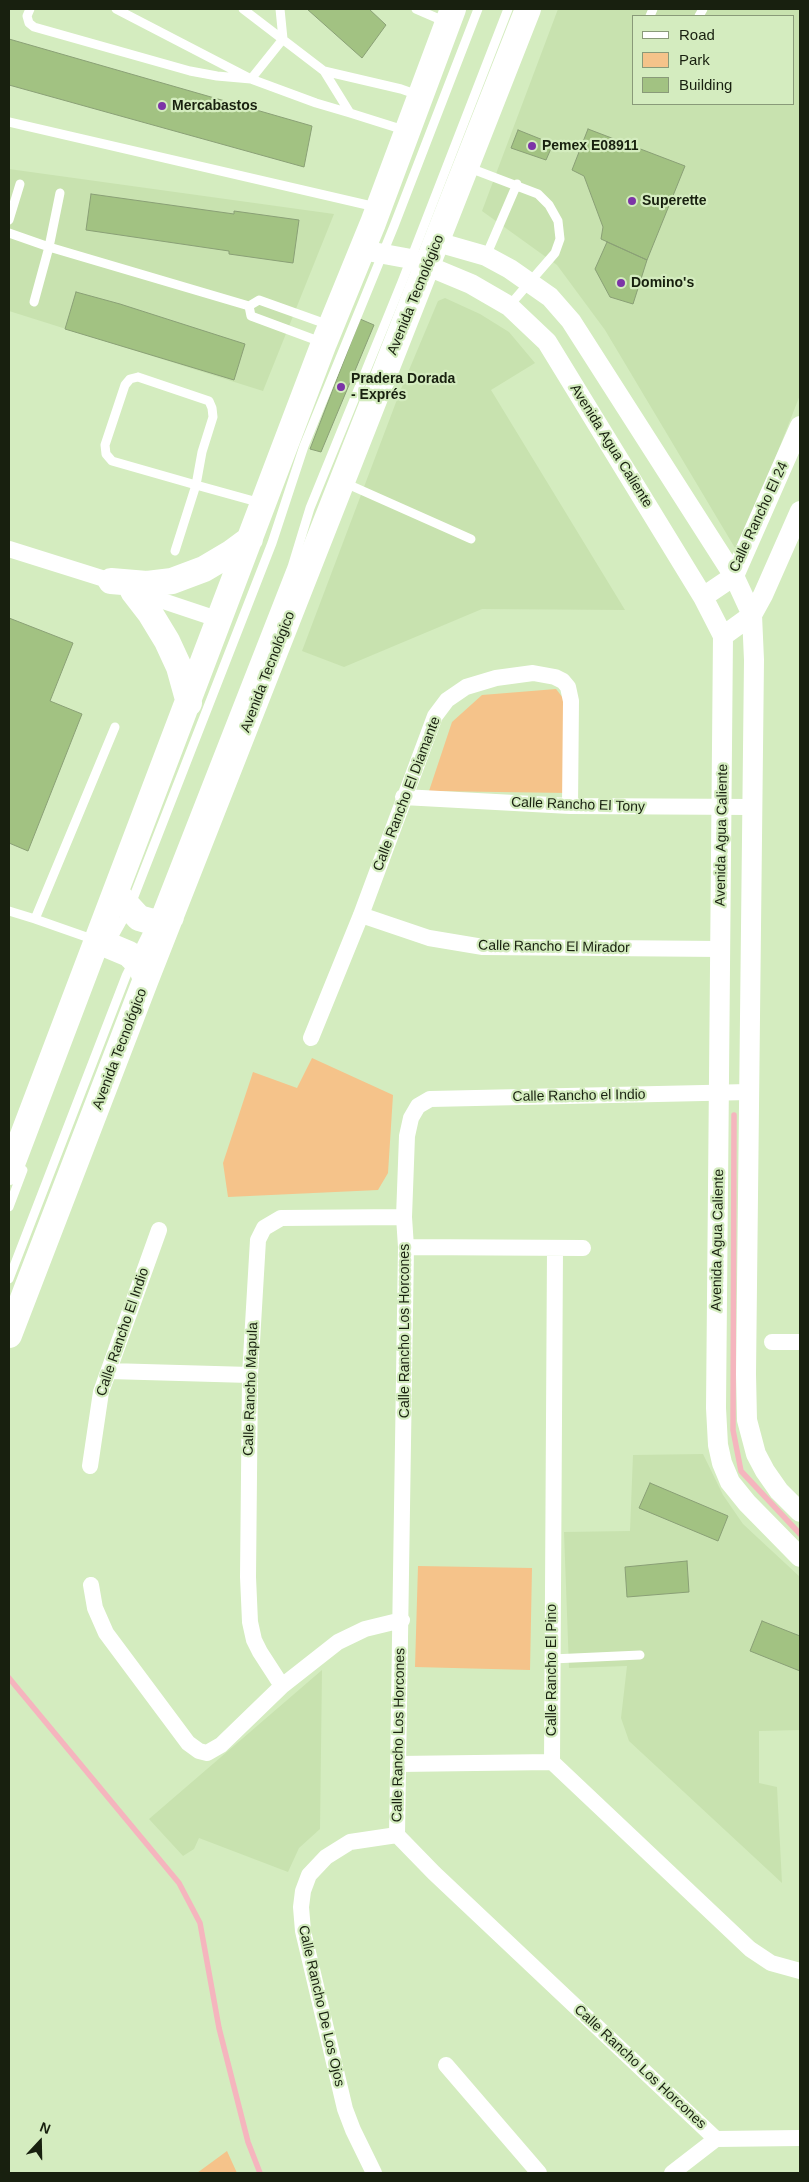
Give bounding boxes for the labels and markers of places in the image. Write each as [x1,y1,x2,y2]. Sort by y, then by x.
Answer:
place label: Mercabastos [172,98,258,114]
marker: Mercabastos [156,100,168,112]
place label: Pemex E08911 [542,138,639,154]
marker: Pemex E08911 [526,140,538,152]
place label: Superette [642,193,707,209]
marker: Superette [626,195,638,207]
place label: Domino's [631,275,694,291]
marker: Domino's [615,277,627,289]
place label: Pradera Dorada - Exprés [351,371,455,404]
marker: Pradera Dorada - Exprés [335,381,347,393]

